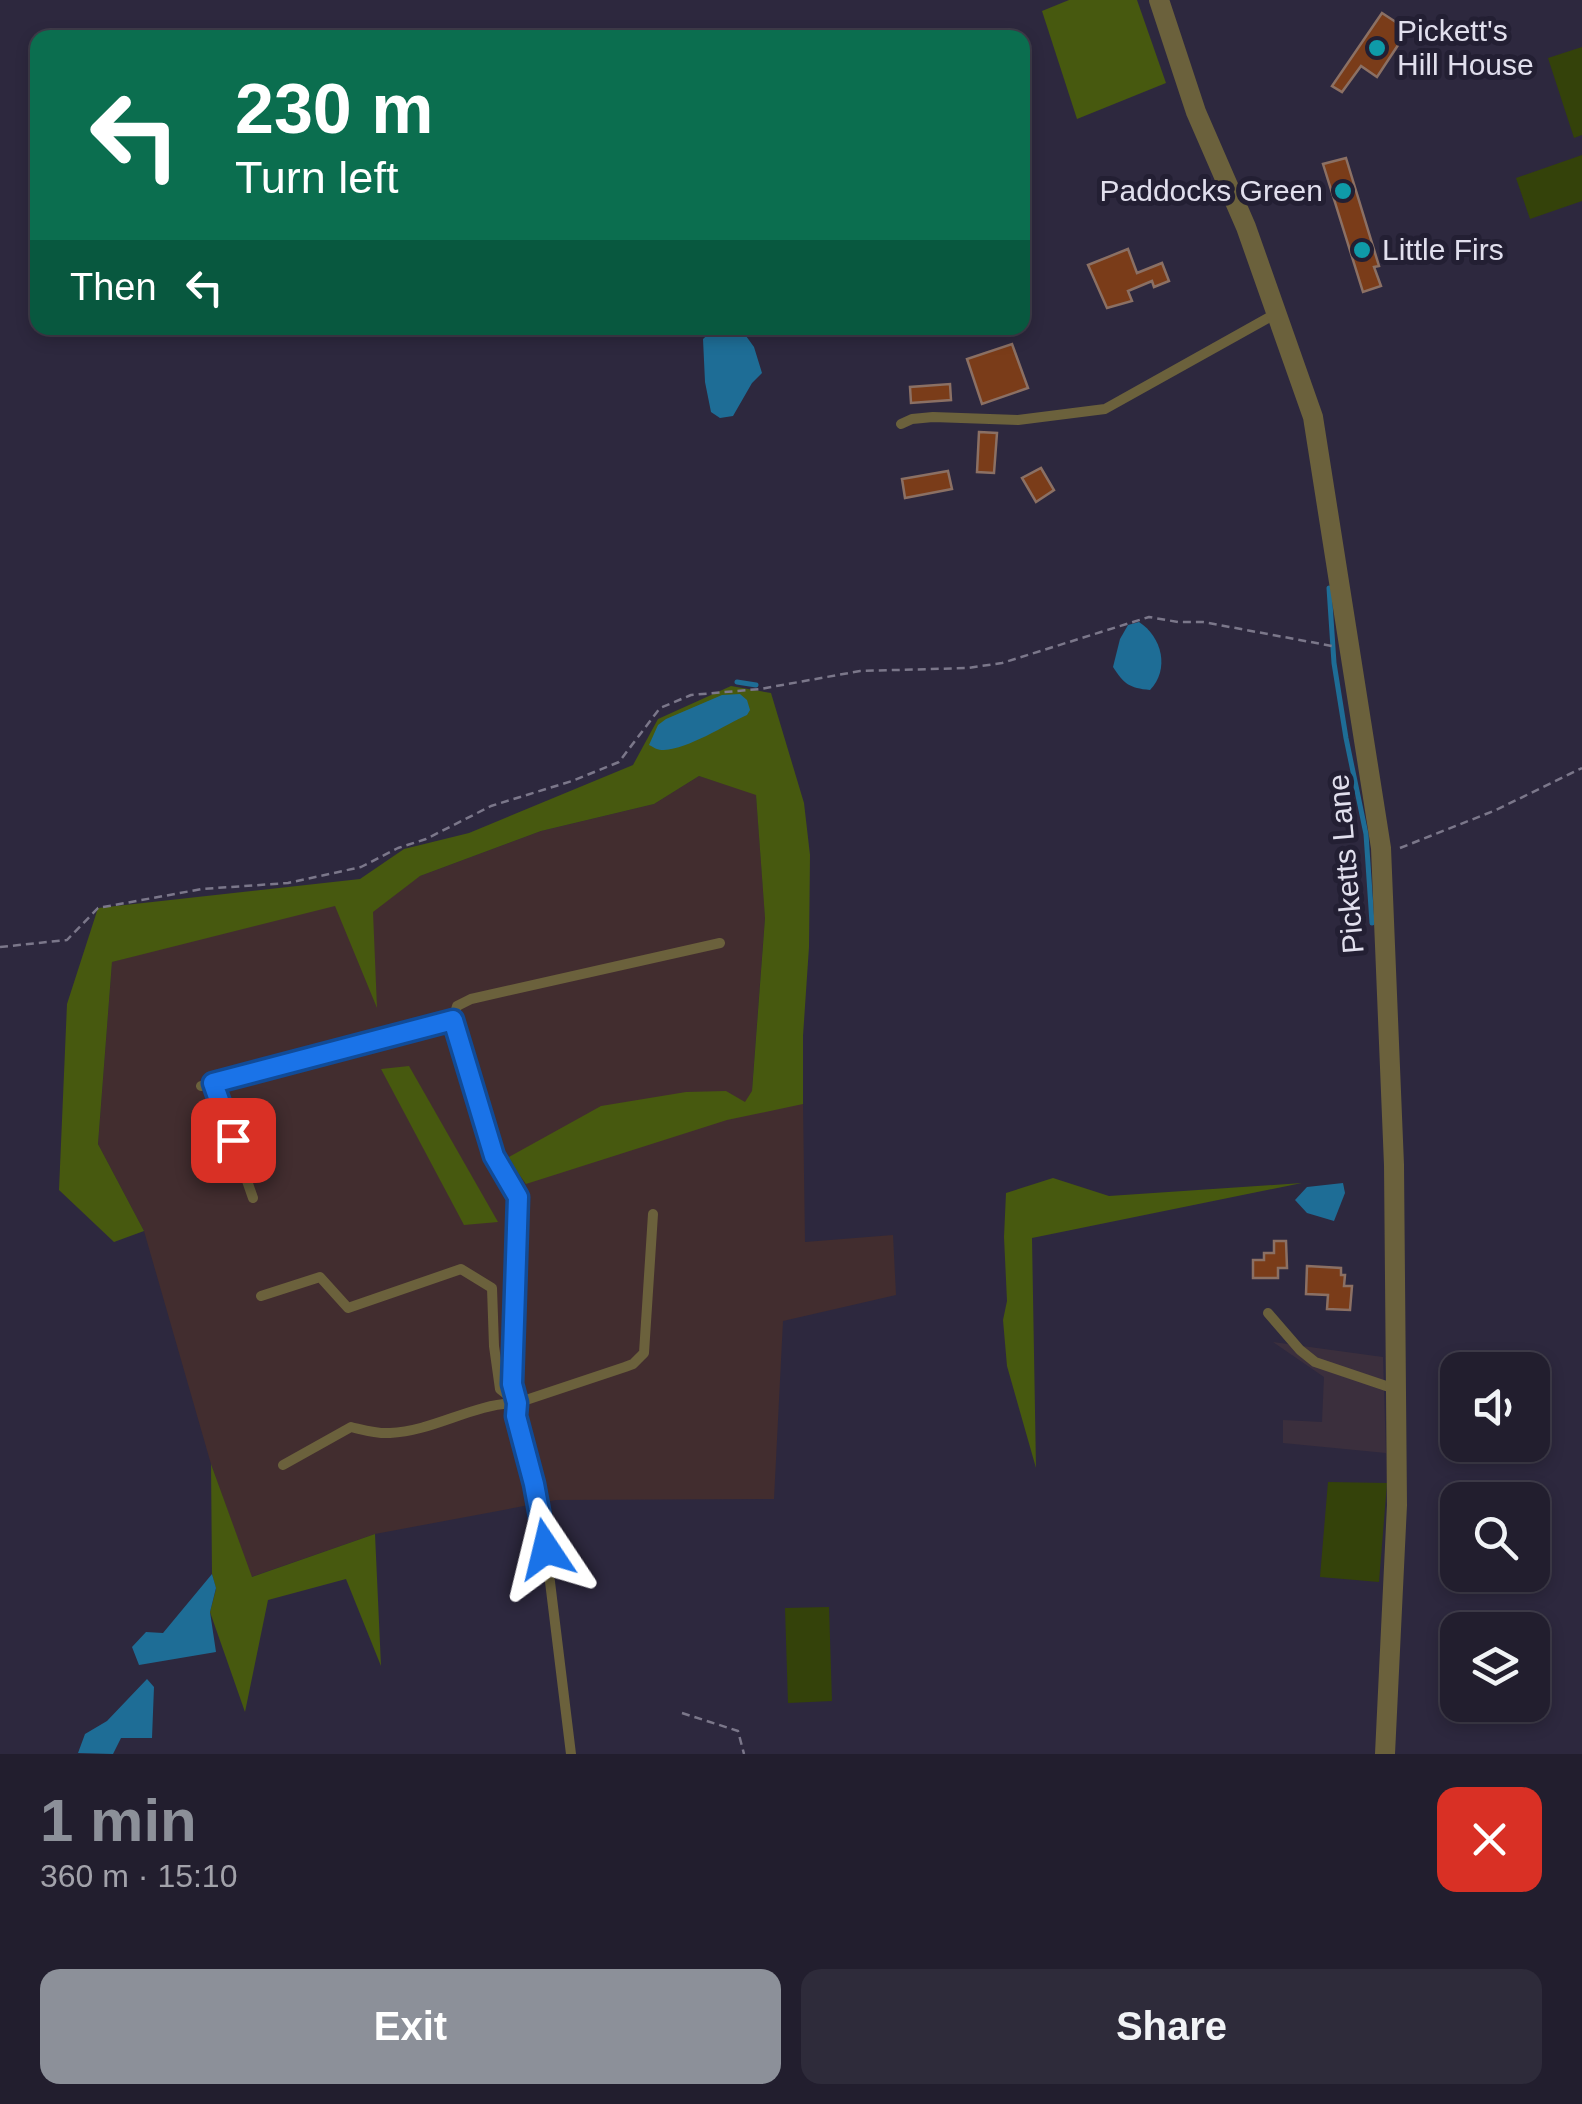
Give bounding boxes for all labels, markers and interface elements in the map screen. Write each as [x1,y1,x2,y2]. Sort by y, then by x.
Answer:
place label: Pickett's Hill House [1397,14,1534,81]
marker: Pickett's Hill House [1366,37,1388,59]
icon: left [70,70,200,200]
text: 230 m [235,70,433,148]
text: Turn left [235,152,398,203]
place label: Paddocks Green [1100,174,1323,207]
marker: Paddocks Green [1332,180,1354,202]
place label: Little Firs [1382,233,1504,266]
marker: Little Firs [1351,239,1373,261]
icon: left [177,260,232,315]
text: Then [70,266,157,308]
street label: Picketts Lane [1321,773,1370,955]
pin [191,1098,276,1183]
icon: arrive [206,1113,261,1168]
map controls [1440,1352,1550,1722]
button: sound [1440,1352,1550,1462]
button: search [1440,1482,1550,1592]
position arrow [494,1497,598,1601]
button: layers [1440,1612,1550,1722]
text: 1 min [40,1787,197,1854]
button: close [1437,1787,1542,1892]
text: 360 m · 15:10 [40,1858,237,1894]
button: Exit [40,1969,781,2084]
button: Share [801,1969,1542,2084]

